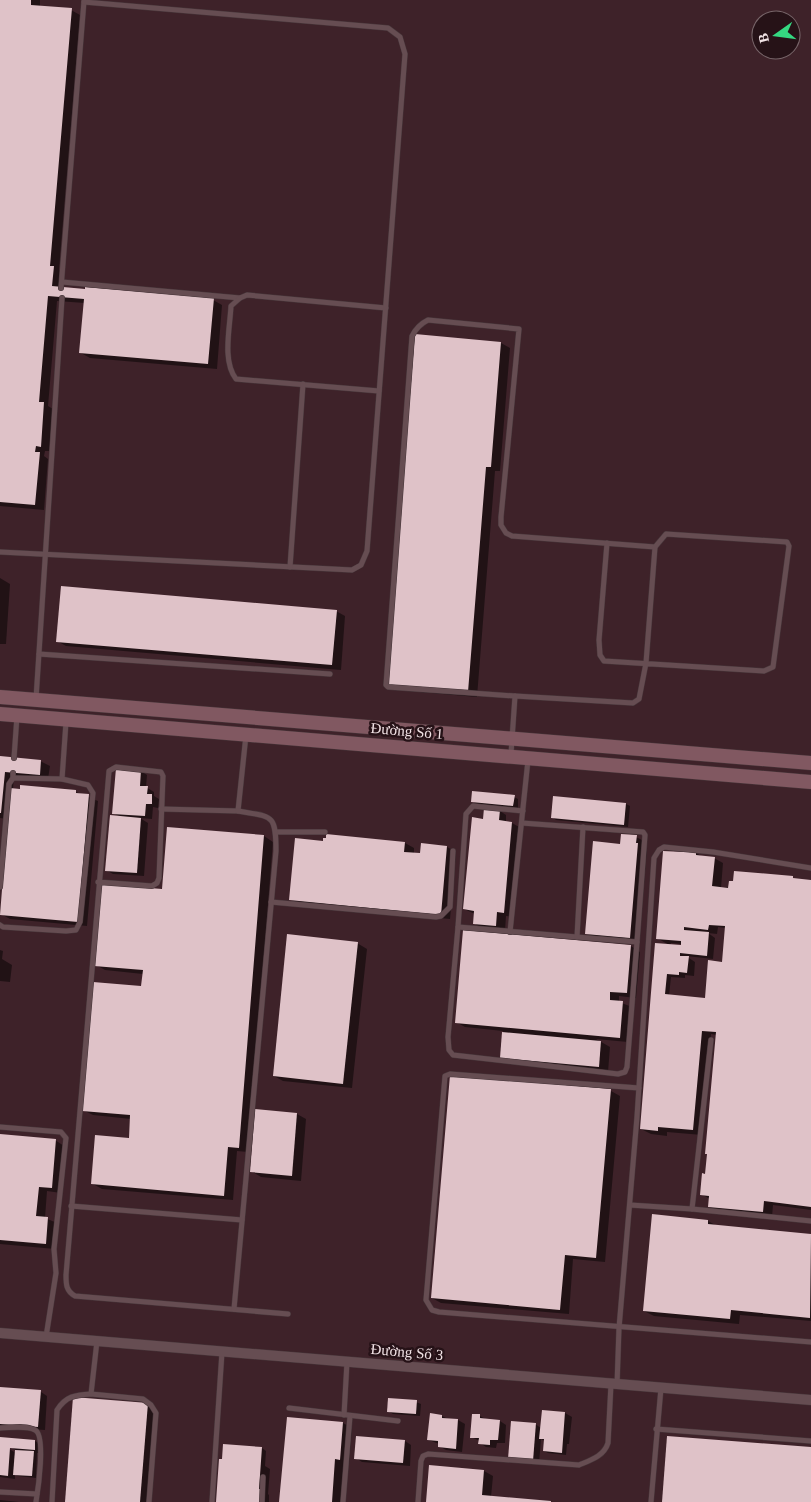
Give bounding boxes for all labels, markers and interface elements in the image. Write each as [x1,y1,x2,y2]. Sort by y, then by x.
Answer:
north arrow [751,10,801,60]
text: B [755,32,772,44]
street label: Đường Số 1 [370,720,444,742]
street label: Đường Số 3 [370,1341,444,1363]

